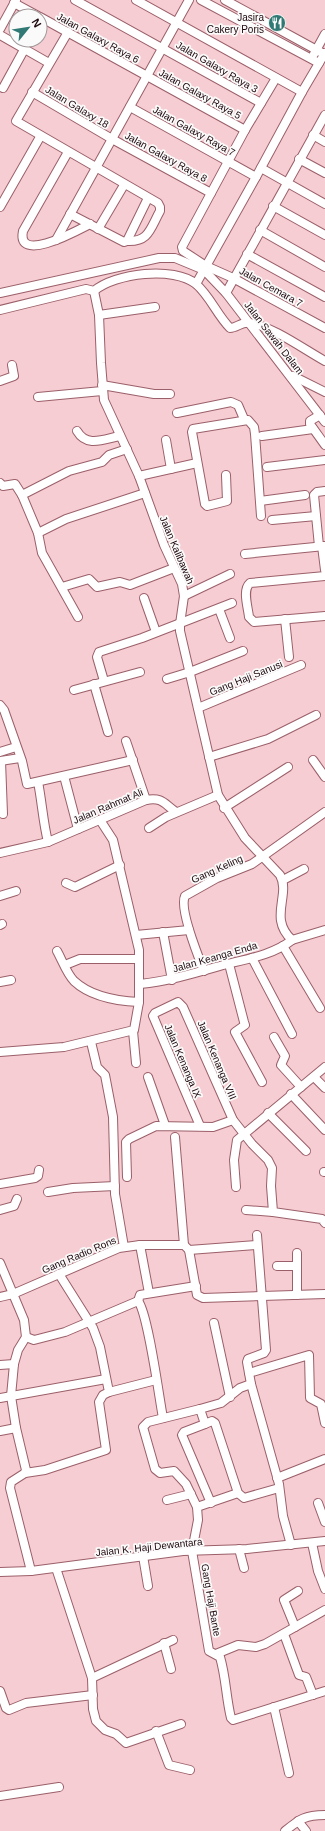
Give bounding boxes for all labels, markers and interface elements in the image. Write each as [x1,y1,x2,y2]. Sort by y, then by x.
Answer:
north arrow [8,8,48,48]
street label: Jalan Galaxy Raya 6 [55,11,141,65]
place label: Jasira Cakery Poris [207,12,264,35]
restaurant icon: Jasira Cakery Poris [267,13,287,33]
text: N [29,17,44,29]
street label: Jalan Galaxy Raya 3 [174,39,260,95]
street label: Jalan Galaxy Raya 5 [157,67,243,121]
street label: Jalan Galaxy 18 [43,84,111,130]
street label: Jalan Galaxy Raya 7 [151,104,237,158]
street label: Jalan Galaxy Raya 8 [123,130,209,184]
street label: Jalan Cemara 7 [237,265,305,309]
street label: Jalan Sawah Dalam [242,300,306,376]
street label: Jalan Kalibawah [158,514,196,586]
street label: Gang Haji Sanusi [208,658,284,698]
street label: Jalan Rahmat Ali [71,786,145,826]
street label: Gang Keling [190,853,244,885]
street label: Jalan Keanga Enda [172,940,259,974]
street label: Jalan Kenanga VIII [195,1019,239,1101]
street label: Jalan Kenanga IX [163,1023,204,1100]
street label: Gang Radio Rons [40,1234,118,1276]
street label: Jalan K. Haji Dewantara [95,1536,203,1558]
street label: Gang Haji Bante [199,1563,223,1638]

